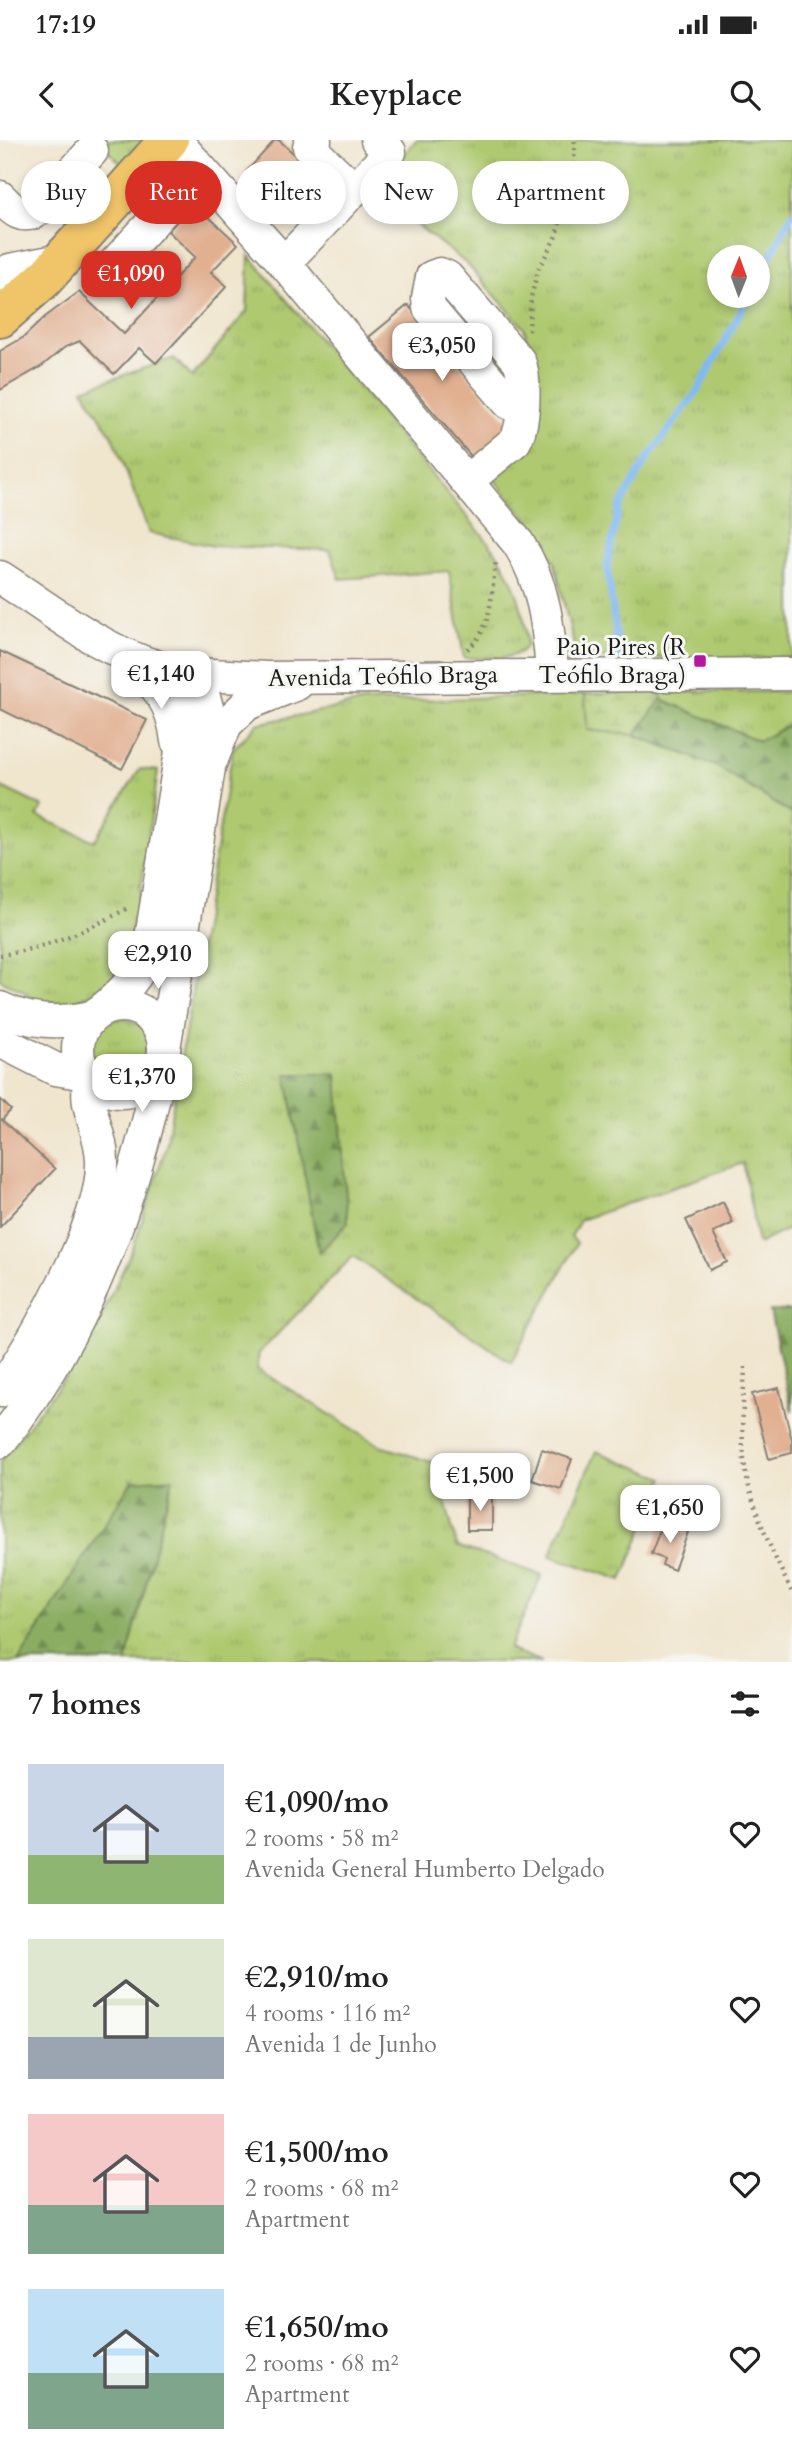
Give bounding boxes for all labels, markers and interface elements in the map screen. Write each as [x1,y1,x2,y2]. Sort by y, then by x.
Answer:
text: 17:19 [35,7,96,42]
text: Keyplace [329,73,463,117]
icon: back [28,76,66,114]
icon: search [726,76,764,114]
chip: Buy [21,161,111,224]
chip: Rent [125,161,222,224]
chip: Filters [236,161,346,224]
chip: New [360,161,458,224]
chip: Apartment [472,161,629,224]
north arrow [707,245,770,308]
map controls [707,245,770,308]
pin: €1,090 [74,251,188,311]
text: €1,090 [97,258,165,289]
pin: €3,050 [385,324,499,383]
text: €3,050 [408,330,476,361]
place label: Paio Pires (R Teófilo Braga) [539,631,686,692]
pin: €1,140 [104,652,218,711]
marker: Paio Pires (R Teófilo Braga) [692,653,708,669]
text: €1,140 [127,658,195,689]
street label: Avenida Teófilo Braga [268,658,499,695]
pin: €2,910 [101,932,215,991]
text: €2,910 [124,938,192,969]
pin: €1,370 [85,1054,199,1114]
text: €1,370 [108,1061,176,1092]
pin: €1,500 [423,1454,537,1513]
text: €1,500 [446,1460,514,1491]
pin: €1,650 [613,1486,727,1545]
text: €1,650 [636,1492,704,1523]
text: 7 homes [28,1684,141,1725]
icon: filters [726,1685,764,1723]
text: €1,090/mo [245,1782,389,1823]
icon: home [84,1792,168,1876]
icon: heart [726,1815,764,1853]
text: 2 rooms · 58 m² [245,1823,398,1854]
text: Avenida General Humberto Delgado [245,1854,605,1885]
text: €2,910/mo [245,1957,389,1998]
icon: home [84,1967,168,2051]
icon: heart [726,1990,764,2028]
text: 4 rooms · 116 m² [245,1998,410,2029]
text: Avenida 1 de Junho [245,2029,437,2060]
text: €1,500/mo [245,2132,389,2173]
icon: home [84,2142,168,2226]
icon: heart [726,2165,764,2203]
text: 2 rooms · 68 m² [245,2173,398,2204]
text: Apartment [245,2204,349,2235]
text: €1,650/mo [245,2307,389,2348]
icon: home [84,2317,168,2401]
icon: heart [726,2340,764,2378]
text: 2 rooms · 68 m² [245,2348,398,2379]
text: Apartment [245,2379,349,2410]

